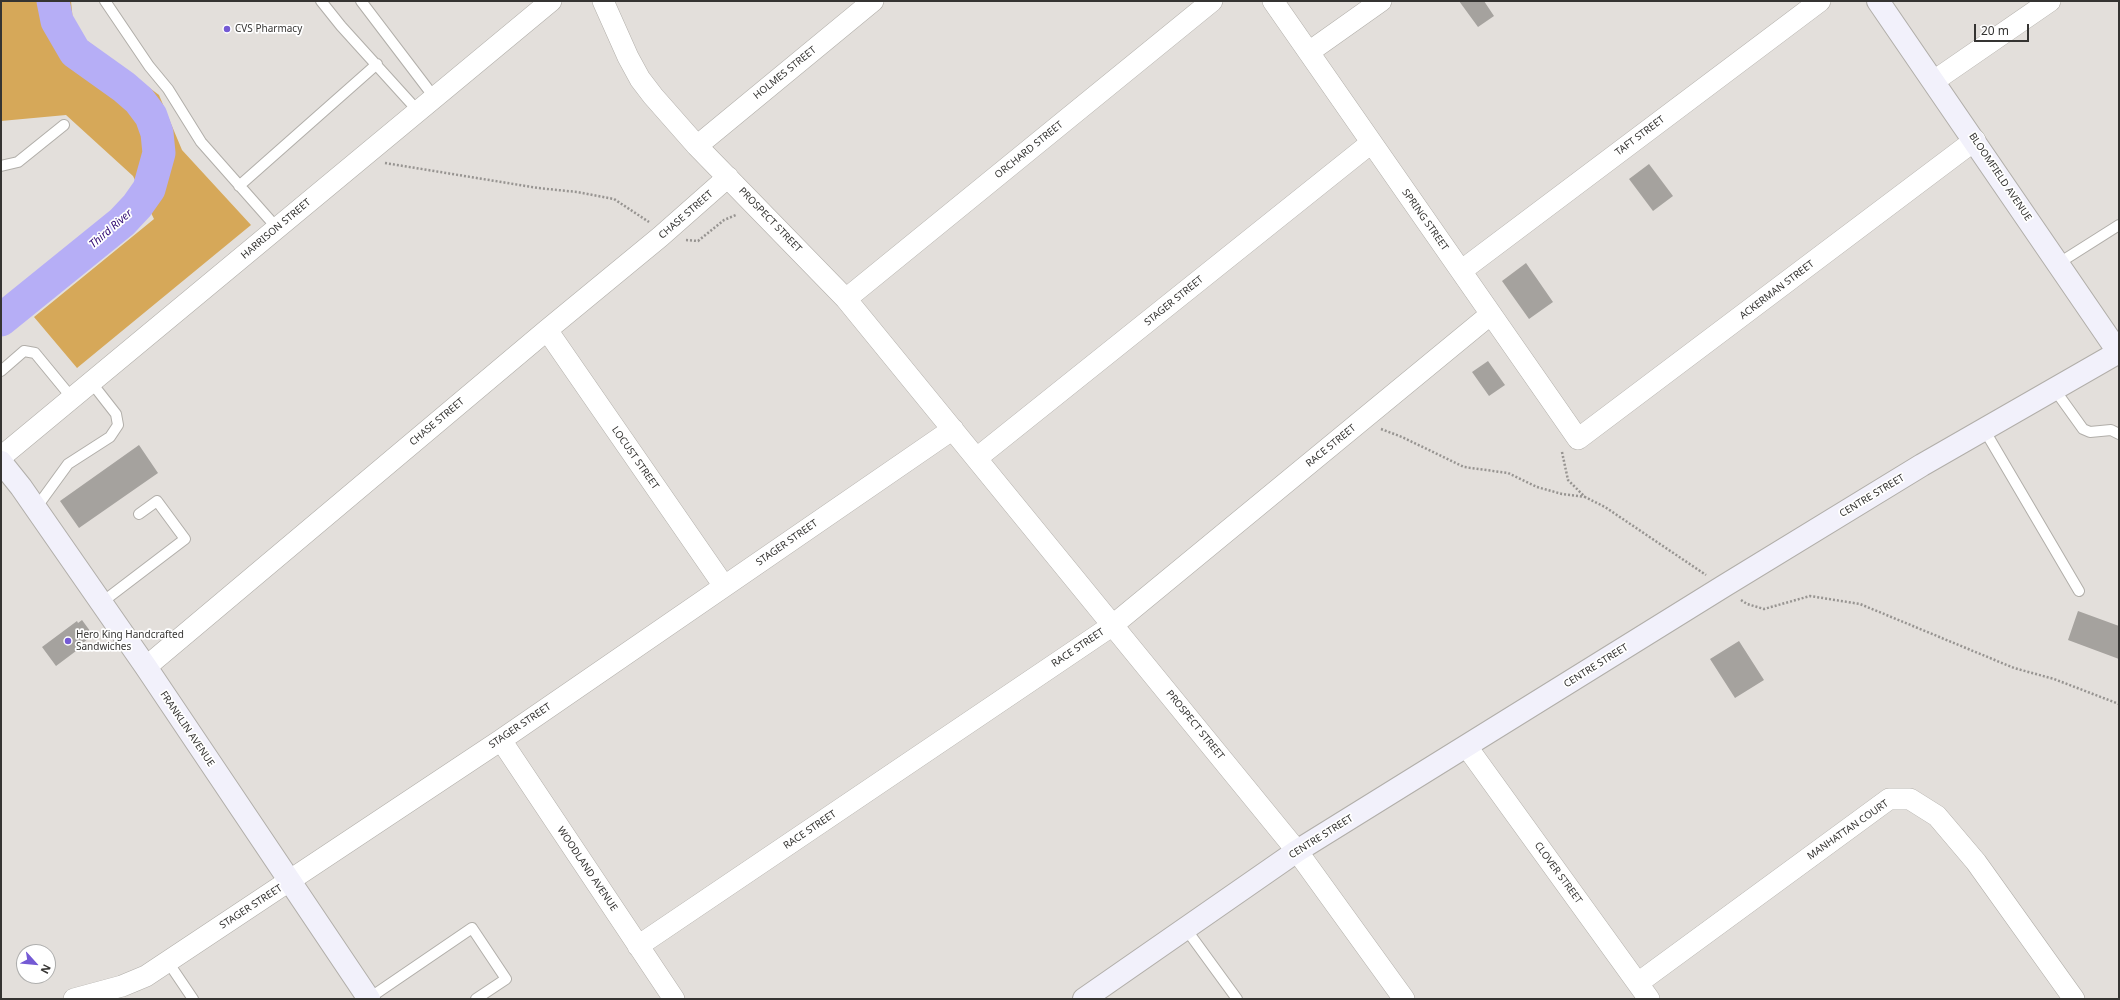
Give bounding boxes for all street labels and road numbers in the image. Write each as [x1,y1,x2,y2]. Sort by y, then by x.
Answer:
street label: HOLMES STREET [751,44,819,102]
street label: TAFT STREET [1613,114,1667,158]
street label: ORCHARD STREET [992,119,1066,181]
street label: BLOOMFIELD AVENUE [1966,131,2034,223]
street label: PROSPECT STREET [736,185,804,255]
street label: SPRING STREET [1399,187,1451,253]
street label: CHASE STREET [657,188,715,242]
street label: HARRISON STREET [239,196,313,262]
street label: ACKERMAN STREET [1737,258,1817,322]
street label: STAGER STREET [1142,274,1206,328]
street label: CHASE STREET [407,396,467,448]
street label: RACE STREET [1304,422,1358,470]
street label: LOCUST STREET [609,424,661,492]
street label: CENTRE STREET [1837,472,1907,520]
street label: STAGER STREET [754,517,820,569]
street label: RACE STREET [1049,626,1107,670]
street label: CENTRE STREET [1562,641,1630,691]
street label: PROSPECT STREET [1163,688,1227,762]
street label: FRANKLIN AVENUE [157,689,217,769]
street label: STAGER STREET [487,701,553,751]
street label: MANHATTAN COURT [1805,797,1891,863]
street label: RACE STREET [781,808,839,852]
street label: CENTRE STREET [1287,812,1355,862]
street label: WOODLAND AVENUE [554,824,620,914]
street label: CLOVER STREET [1532,840,1584,906]
street label: STAGER STREET [217,882,285,932]

